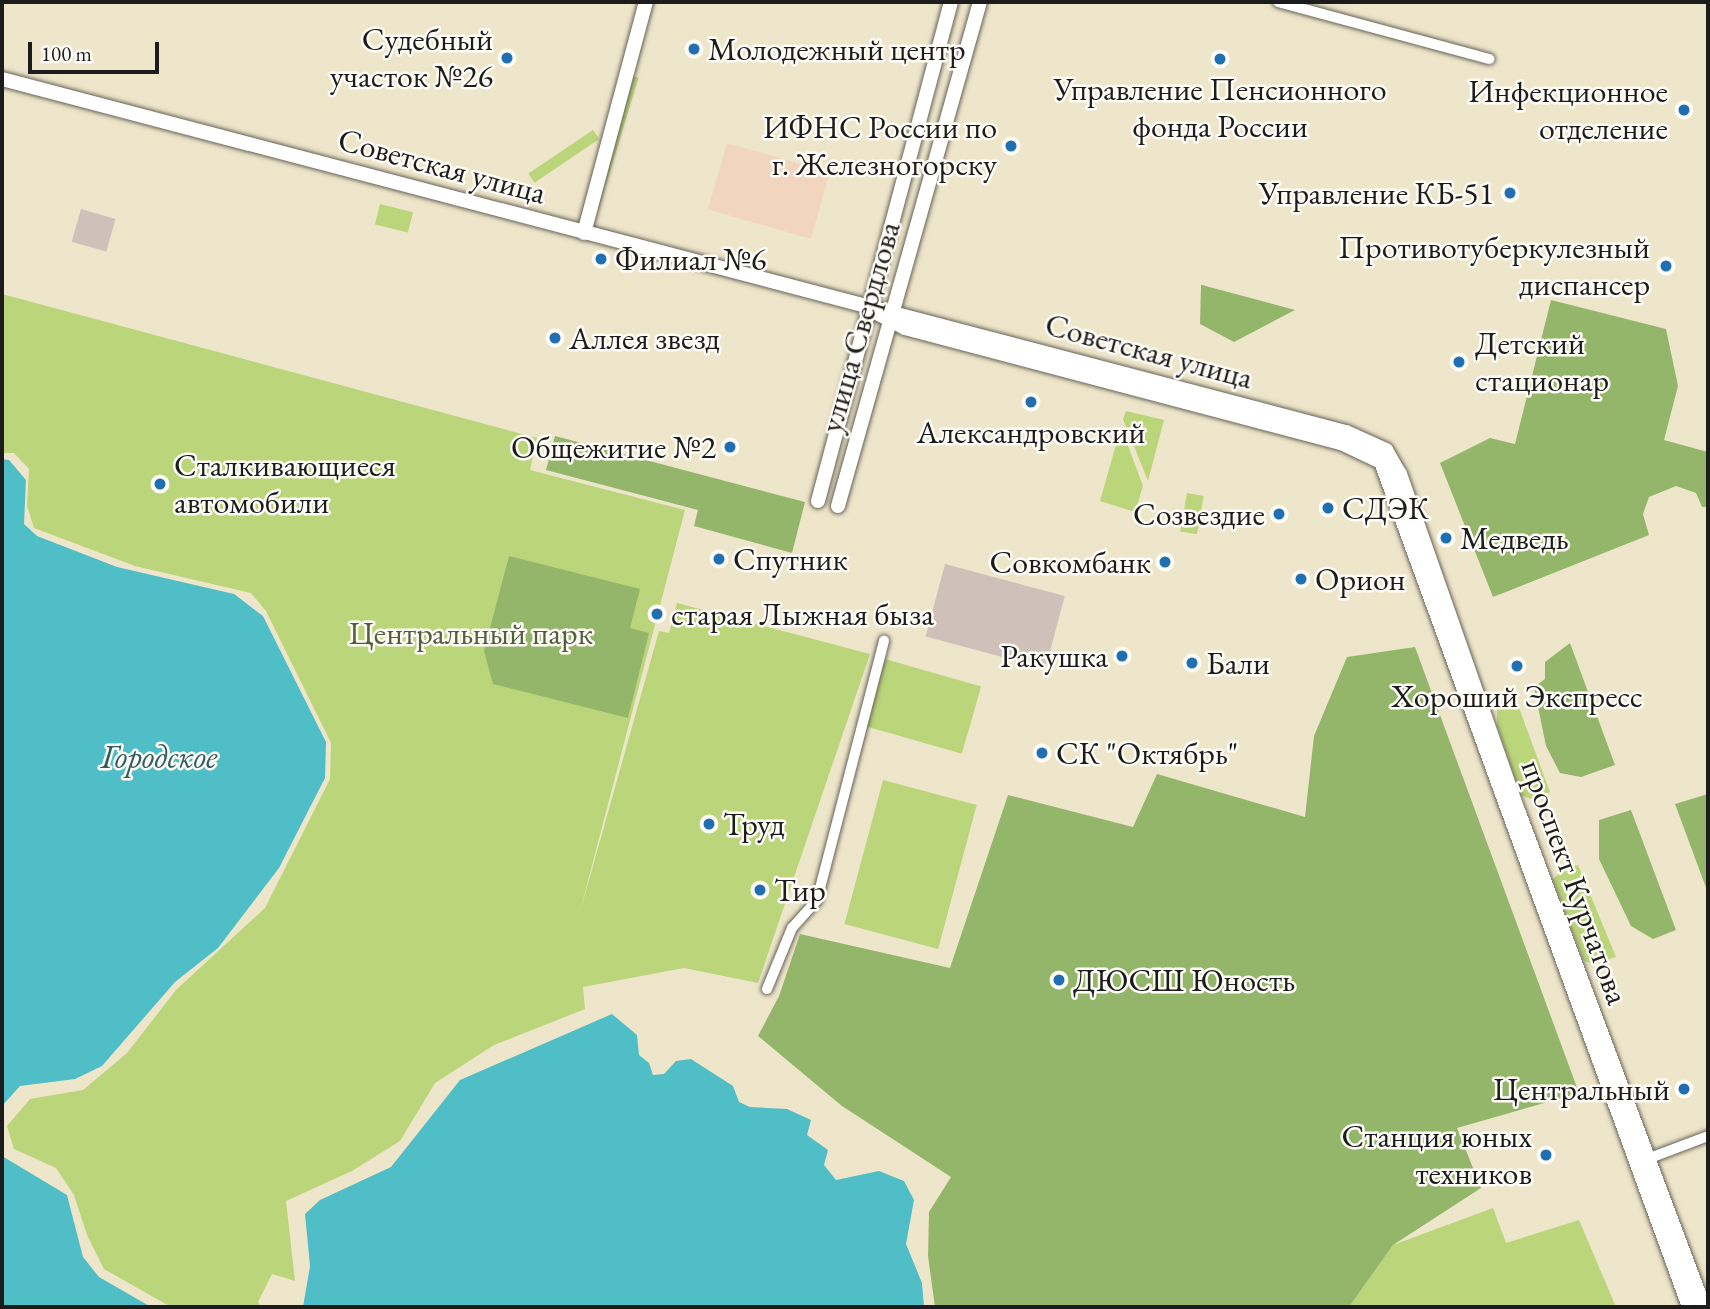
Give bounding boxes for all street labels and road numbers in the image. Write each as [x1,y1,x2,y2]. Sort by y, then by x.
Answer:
street label: Советская улица [334,120,550,212]
street label: улица Свердлова [812,217,908,437]
street label: Советская улица [1041,305,1257,397]
street label: проспект Курчатова [1513,755,1637,1009]

